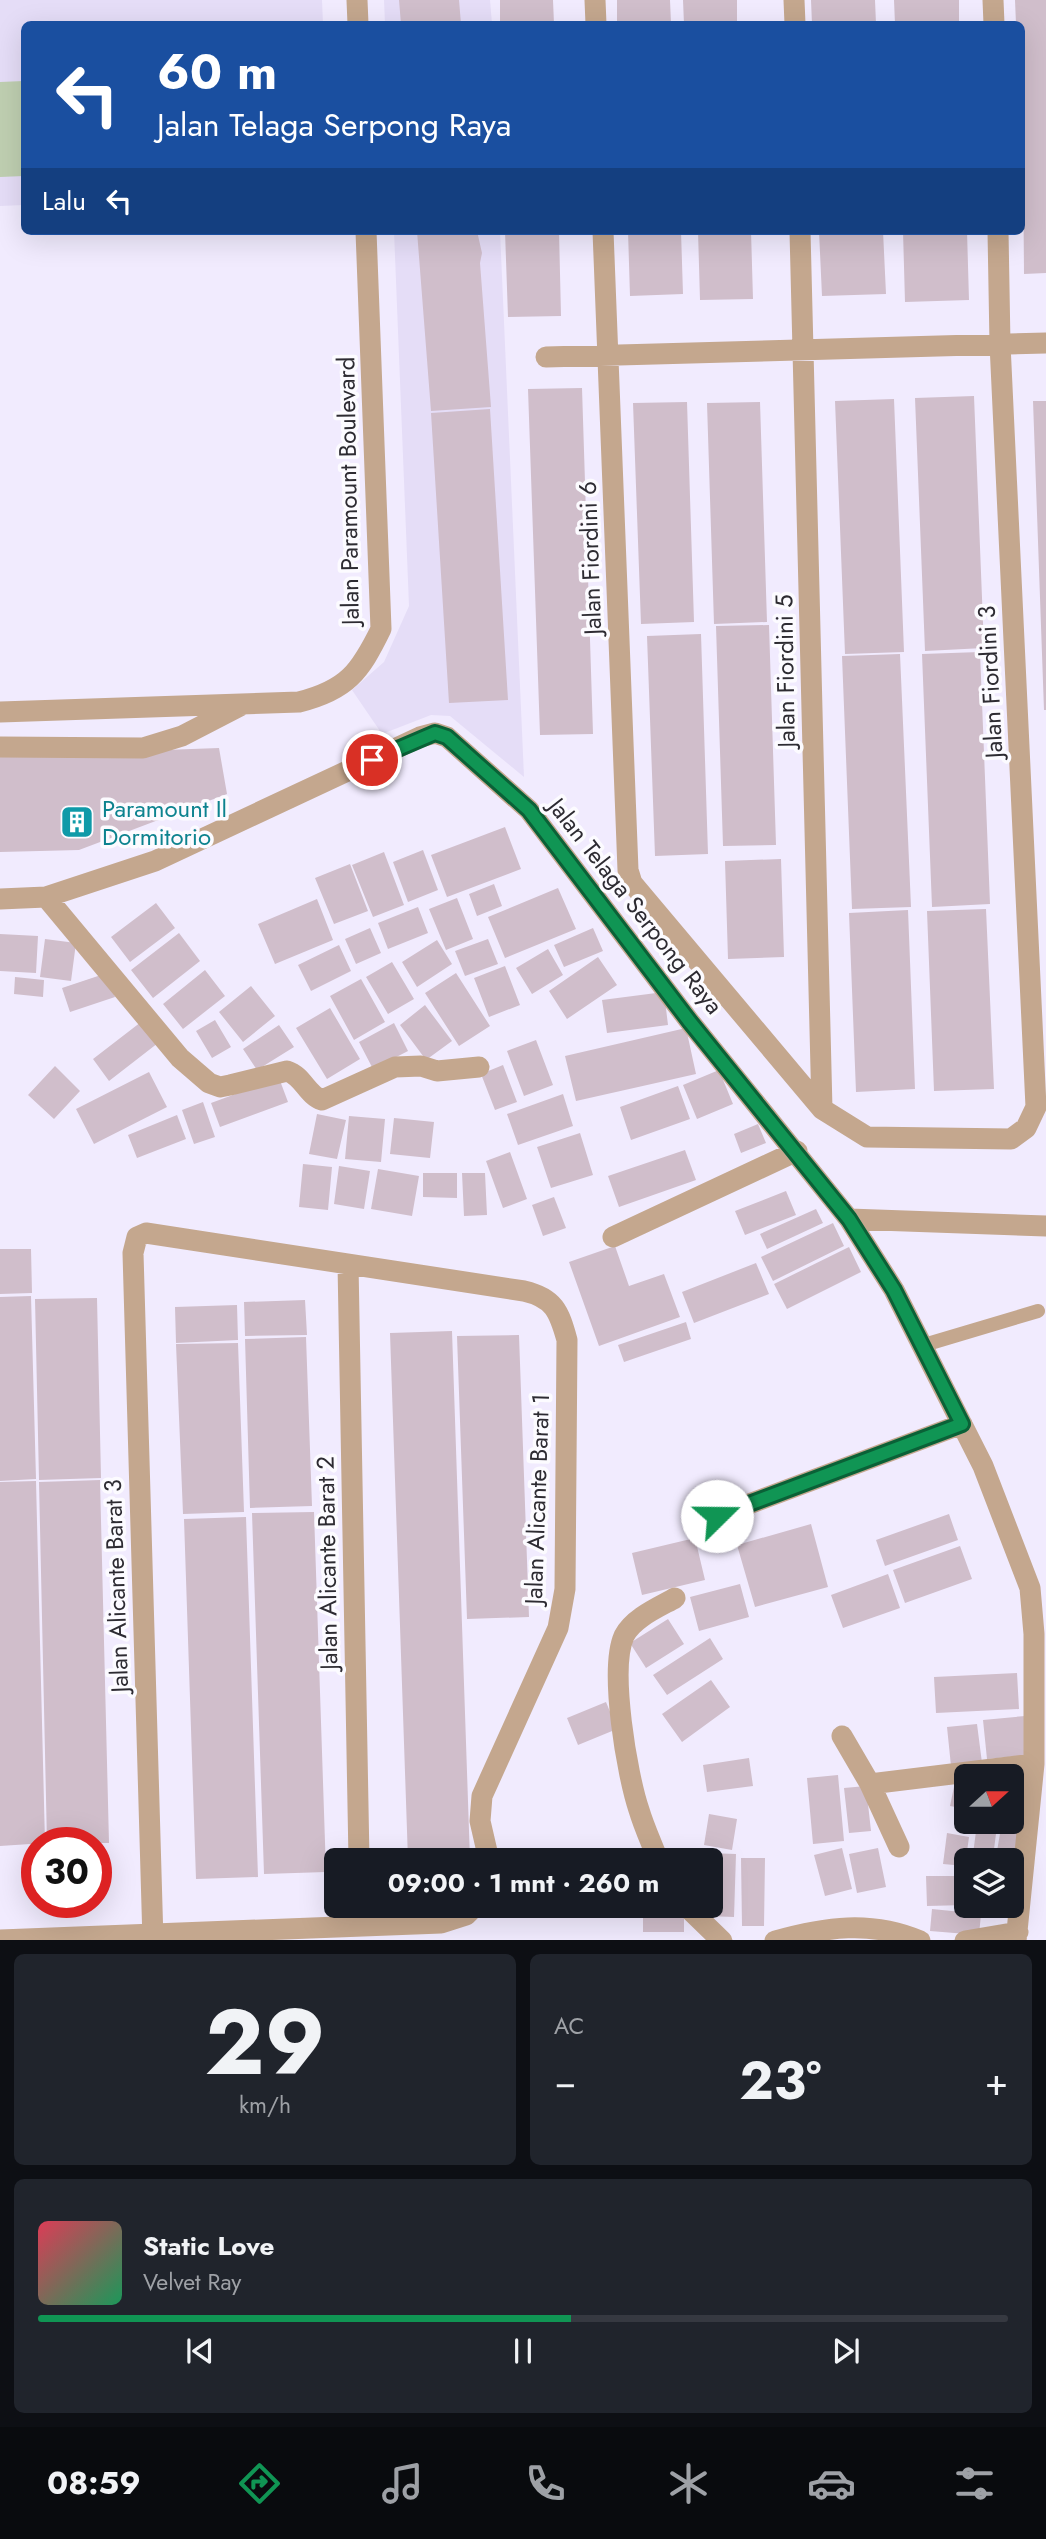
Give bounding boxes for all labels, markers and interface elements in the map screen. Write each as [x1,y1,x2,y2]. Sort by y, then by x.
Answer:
text: 60 m [157,37,277,107]
icon: left [42,49,133,140]
text: Jalan Telaga Serpong Raya [157,102,511,148]
text: Lalu [42,182,86,220]
icon: left [100,182,138,220]
street label: Jalan Paramount Boulevard [328,356,368,629]
street label: Jalan Fiordini 6 [570,481,610,638]
street label: Jalan Fiordini 5 [766,594,804,751]
street label: Jalan Fiordini 3 [969,605,1012,762]
pin [342,730,402,790]
icon: arrive [353,741,391,779]
street label: Jalan Telaga Serpong Raya [539,788,732,1021]
place label: Paramount Il Dormitorio [102,791,227,854]
building icon: Paramount Il Dormitorio [58,803,96,841]
street label: Jalan Alicante Barat 1 [516,1393,558,1608]
street label: Jalan Alicante Barat 2 [308,1456,346,1673]
street label: Jalan Alicante Barat 3 [95,1479,137,1696]
position arrow [680,1479,754,1553]
north arrow [954,1764,1024,1834]
map controls [954,1764,1024,1918]
speed limit sign: 30 [21,1827,112,1918]
button: layers [954,1848,1024,1918]
text: 09:00 · 1 mnt · 260 m [388,1864,659,1902]
text: 29 [205,1977,325,2108]
text: AC [554,2009,584,2043]
text: 23° [740,2043,821,2119]
text: − [554,2054,576,2109]
text: + [985,2054,1008,2109]
text: km/h [239,2088,291,2122]
text: Static Love [143,2227,275,2265]
text: Velvet Ray [143,2265,241,2299]
icon: previous [181,2332,219,2370]
icon: pause [504,2332,542,2370]
icon: next [827,2332,865,2370]
icon: directions [235,2459,284,2508]
icon: music [378,2459,427,2508]
icon: phone [521,2459,570,2508]
icon: climate [664,2459,713,2508]
icon: car [807,2459,856,2508]
icon: filters [950,2459,999,2508]
text: 08:59 [47,2460,141,2506]

